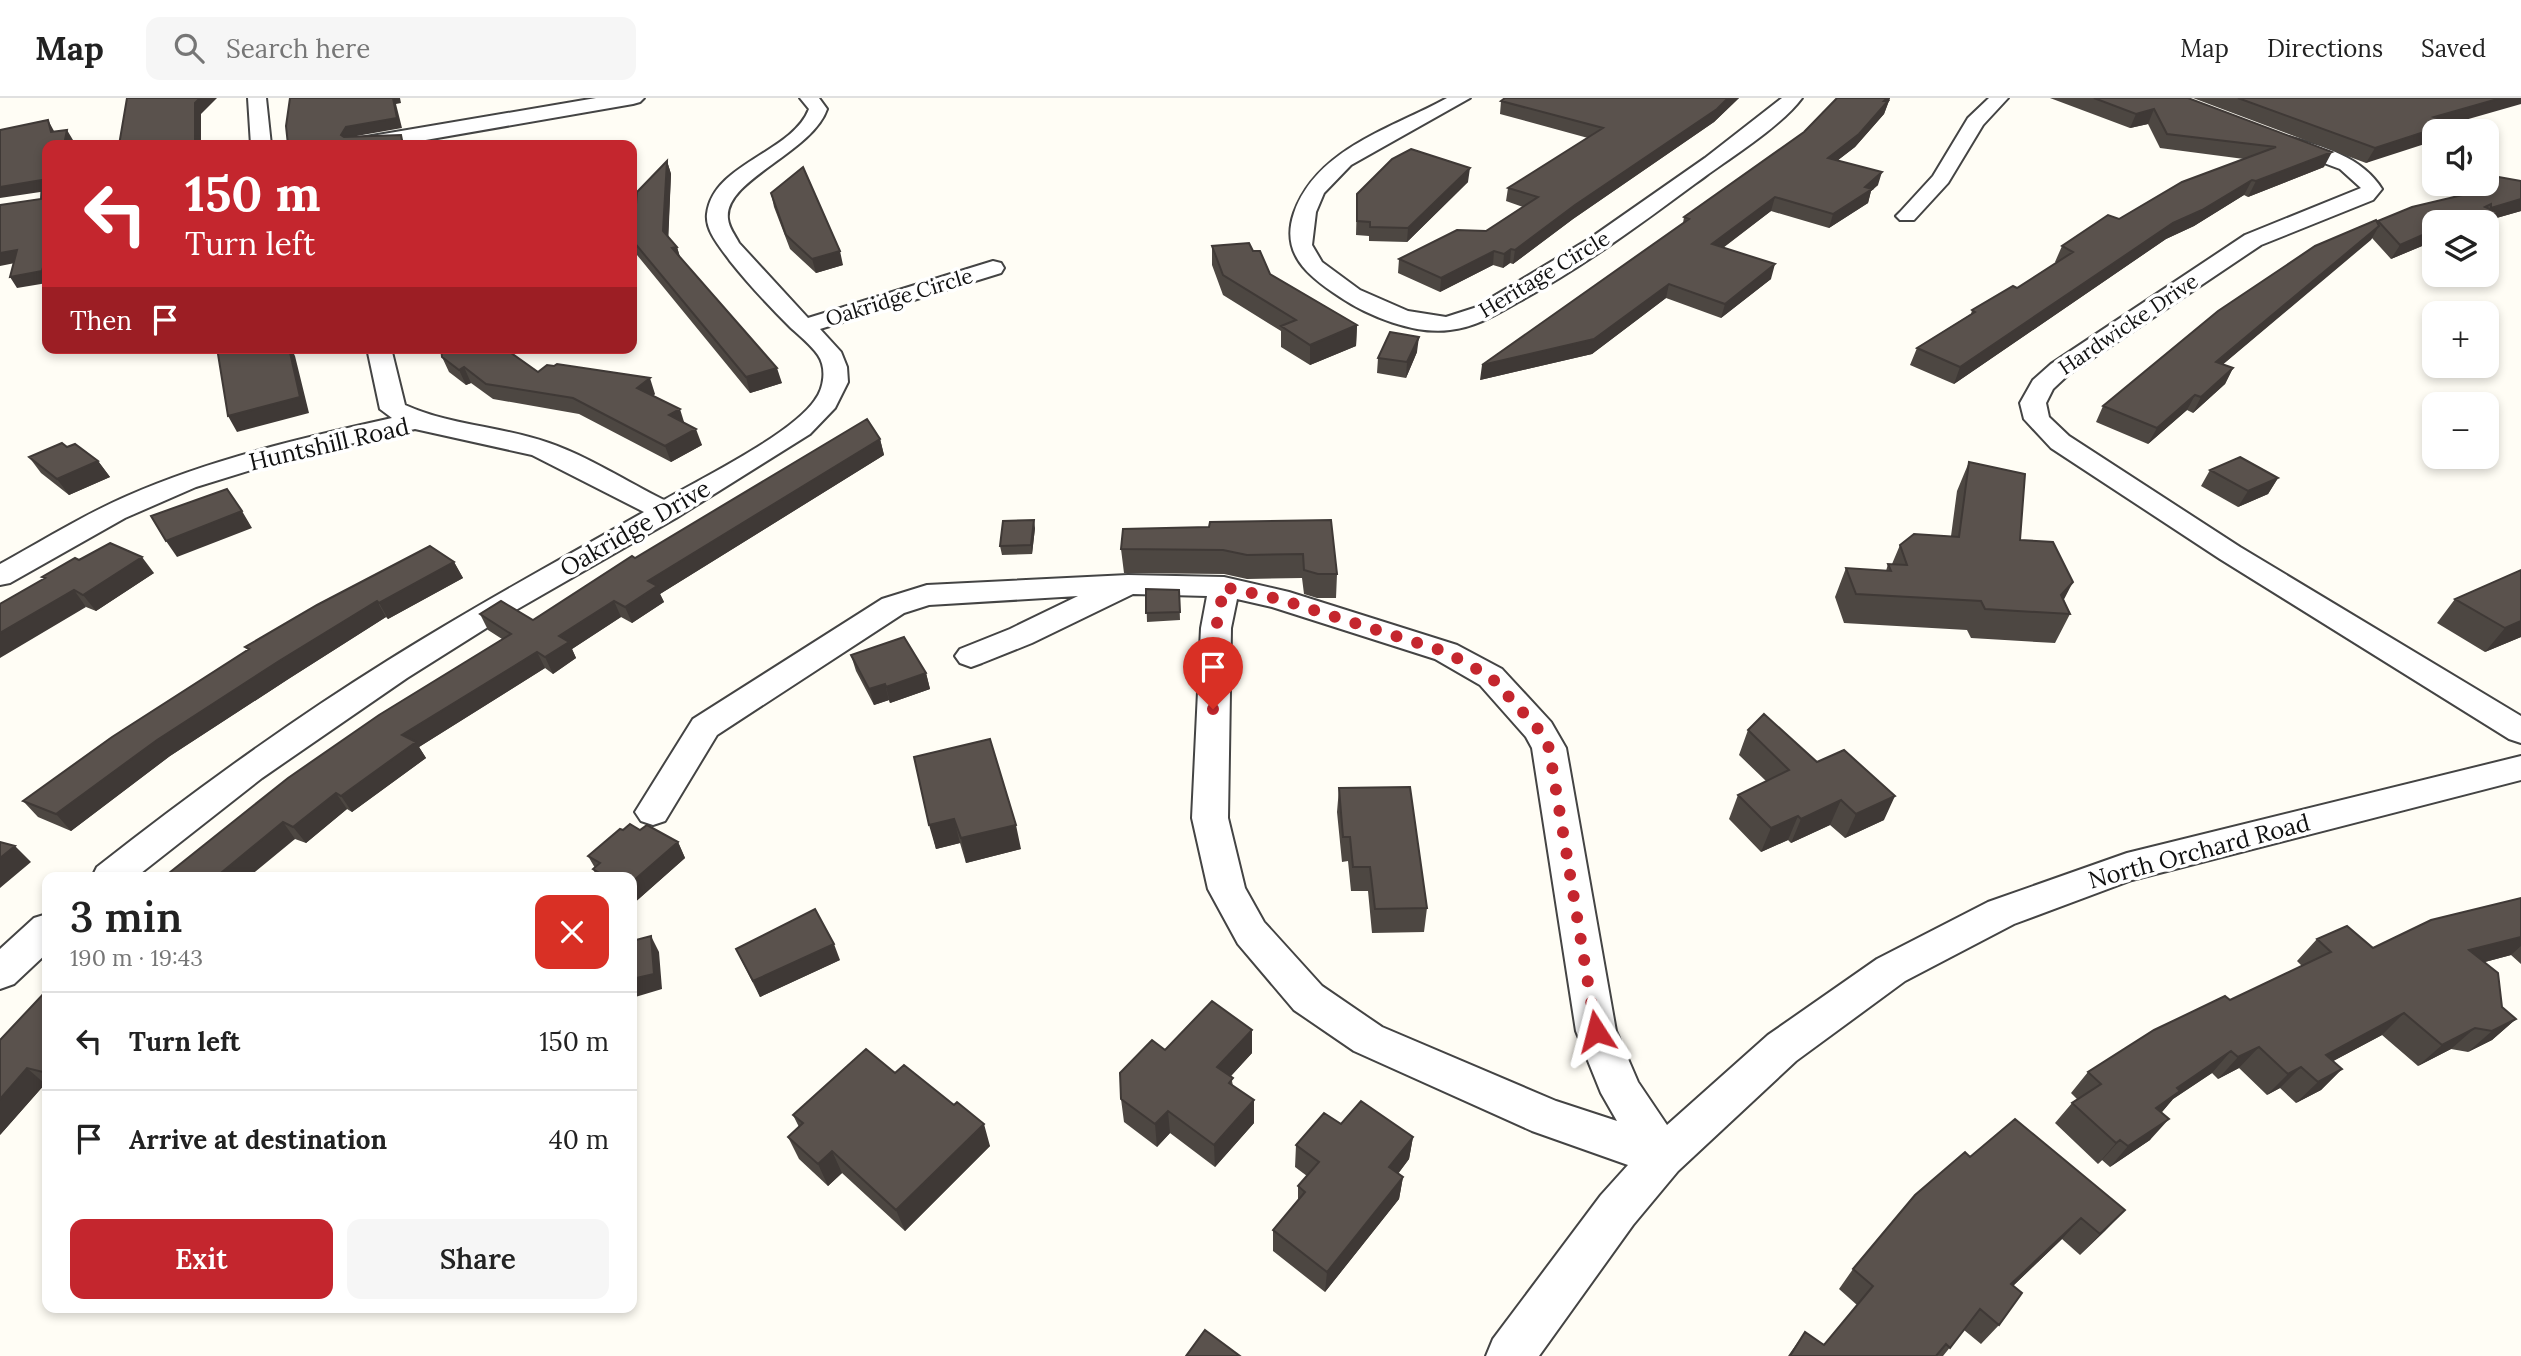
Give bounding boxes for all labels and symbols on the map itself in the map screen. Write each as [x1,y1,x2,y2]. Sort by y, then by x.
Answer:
street label: Heritage Circle [1474,224,1614,324]
street label: Oakridge Circle [822,262,976,332]
street label: Hardwicke Drive [2053,267,2203,381]
street label: Huntshill Road [246,411,412,477]
street label: Oakridge Drive [554,472,716,584]
pin [1183,637,1243,709]
street label: North Orchard Road [2085,807,2313,895]
position arrow [1559,994,1633,1068]

